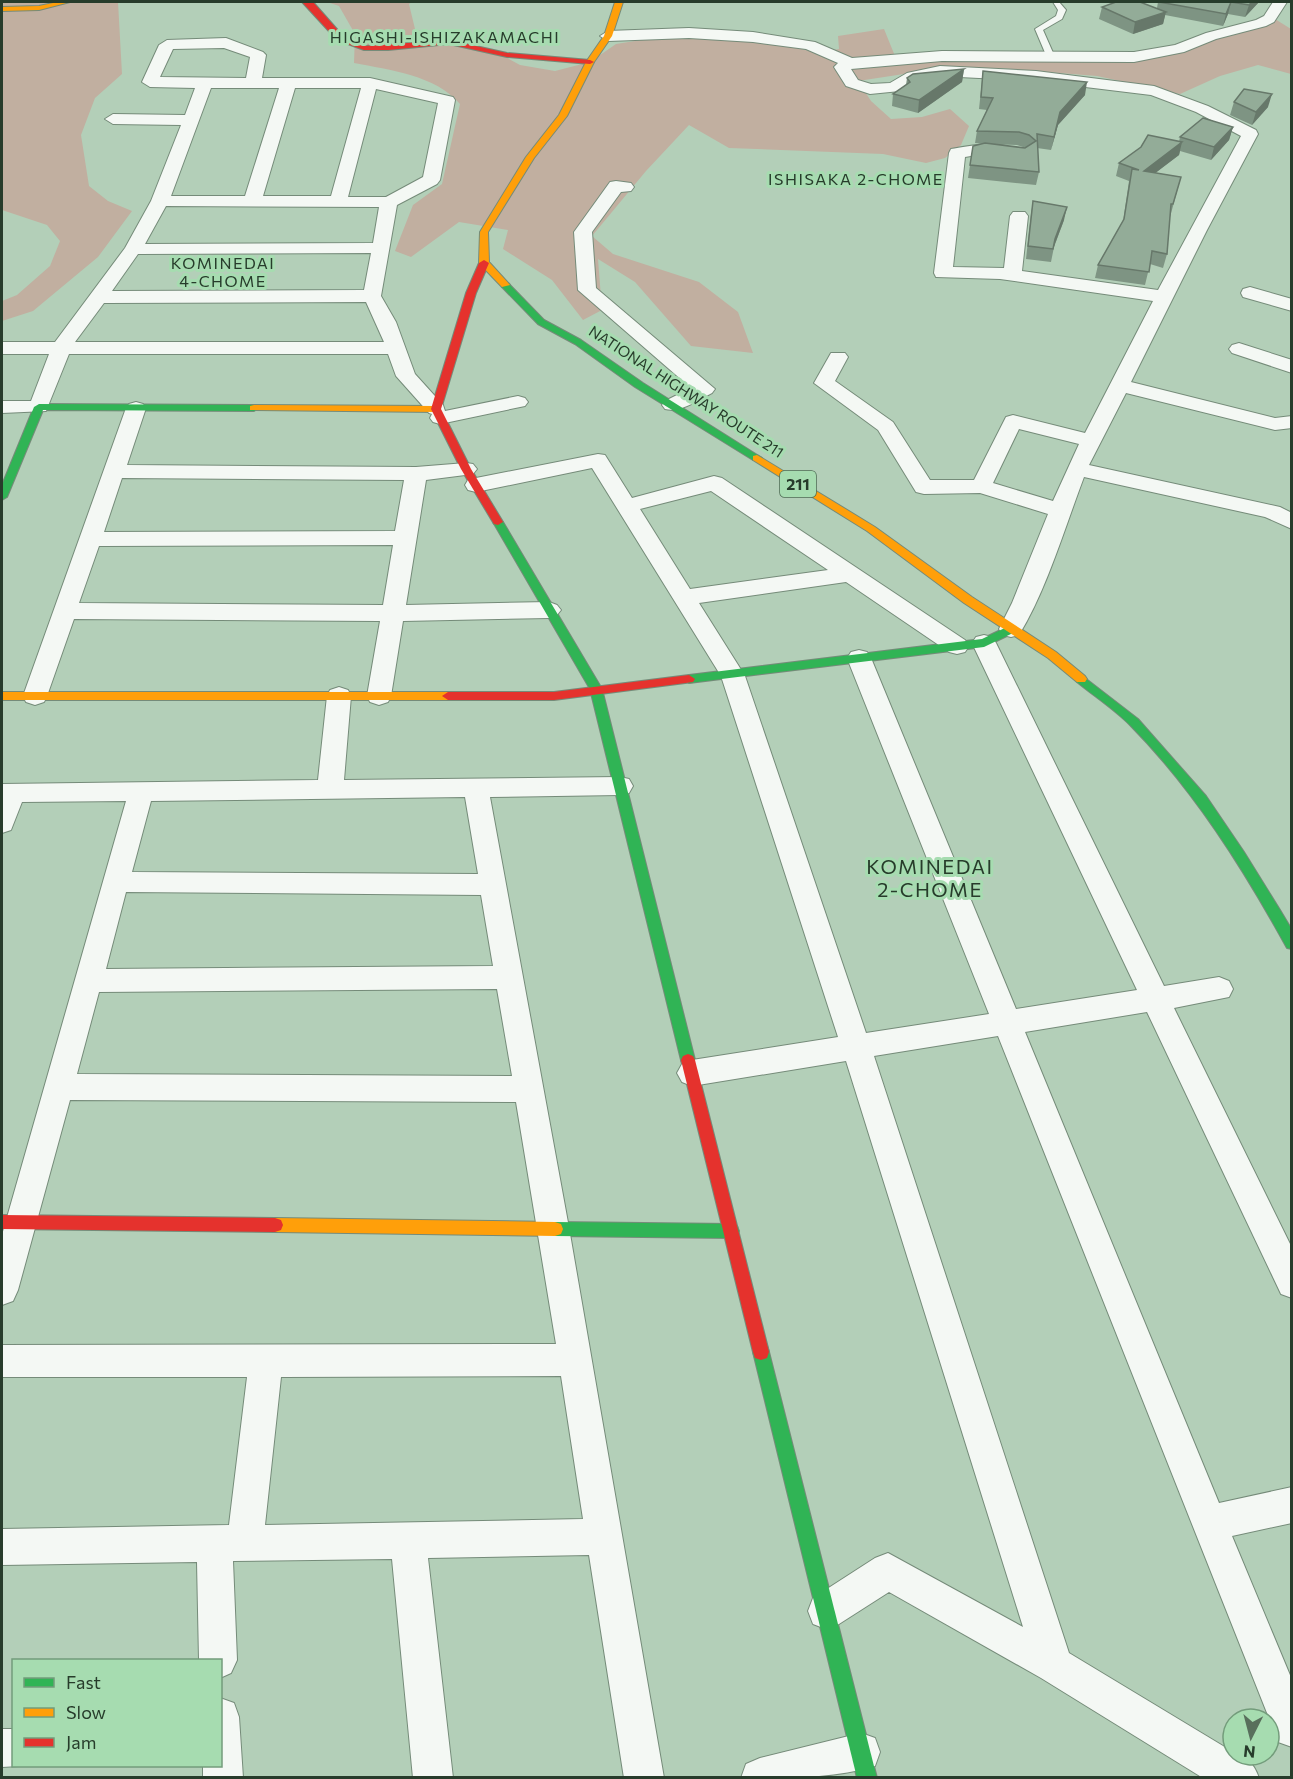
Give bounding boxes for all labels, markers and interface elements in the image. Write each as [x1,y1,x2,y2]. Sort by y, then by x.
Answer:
district label: HIGASHI-ISHIZAKAMACHI [330,27,560,46]
district label: ISHISAKA 2-CHOME [768,169,944,188]
district label: KOMINEDAI 4-CHOME [171,253,275,290]
street label: NATIONAL HIGHWAY ROUTE 211 [586,321,787,461]
road number: 211 [780,471,816,497]
district label: KOMINEDAI 2-CHOME [866,854,994,901]
legend [12,1659,222,1767]
text: Fast [66,1671,101,1693]
text: Slow [66,1701,106,1723]
north arrow [1221,1707,1281,1767]
text: Jam [66,1731,96,1753]
text: N [1242,1742,1256,1762]

